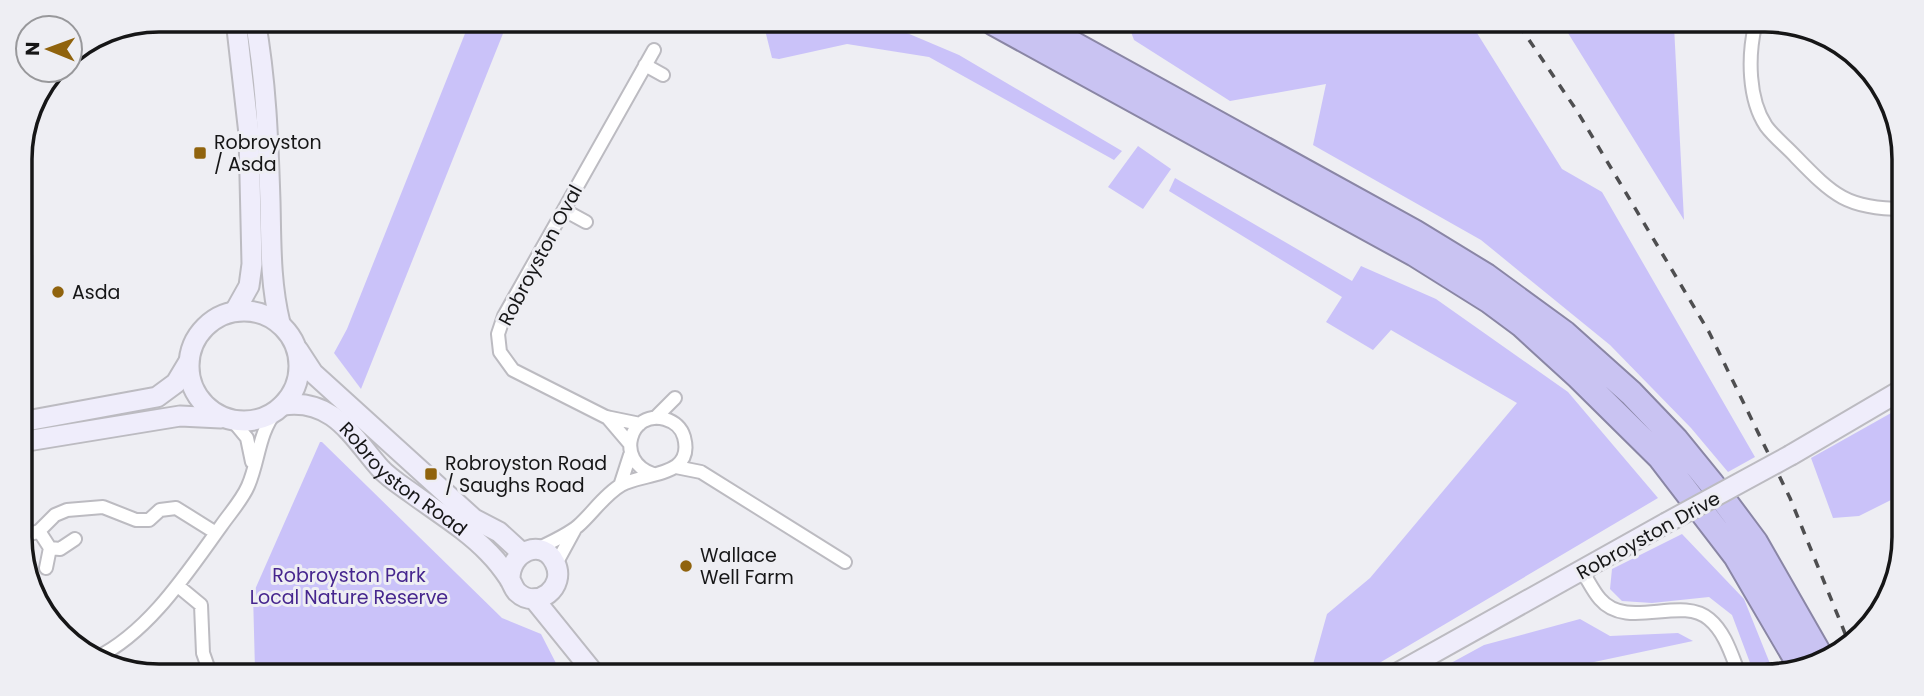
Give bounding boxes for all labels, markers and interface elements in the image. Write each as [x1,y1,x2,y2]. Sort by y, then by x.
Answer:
north arrow [14,14,84,84]
text: N [19,41,46,56]
place label: Robroyston / Asda [214,129,322,178]
marker: Robroyston / Asda [192,145,208,161]
street label: Robroyston Oval [492,180,589,330]
place label: Asda [72,279,120,306]
marker: Asda [50,284,66,300]
street label: Robroyston Road [333,416,472,542]
place label: Robroyston Road / Saughs Road [445,450,607,499]
marker: Robroyston Road / Saughs Road [423,466,439,482]
street label: Robroyston Drive [1572,485,1725,586]
place label: Wallace Well Farm [700,542,794,591]
marker: Wallace Well Farm [678,558,694,574]
park label: Robroyston Park Local Nature Reserve [250,562,448,611]

